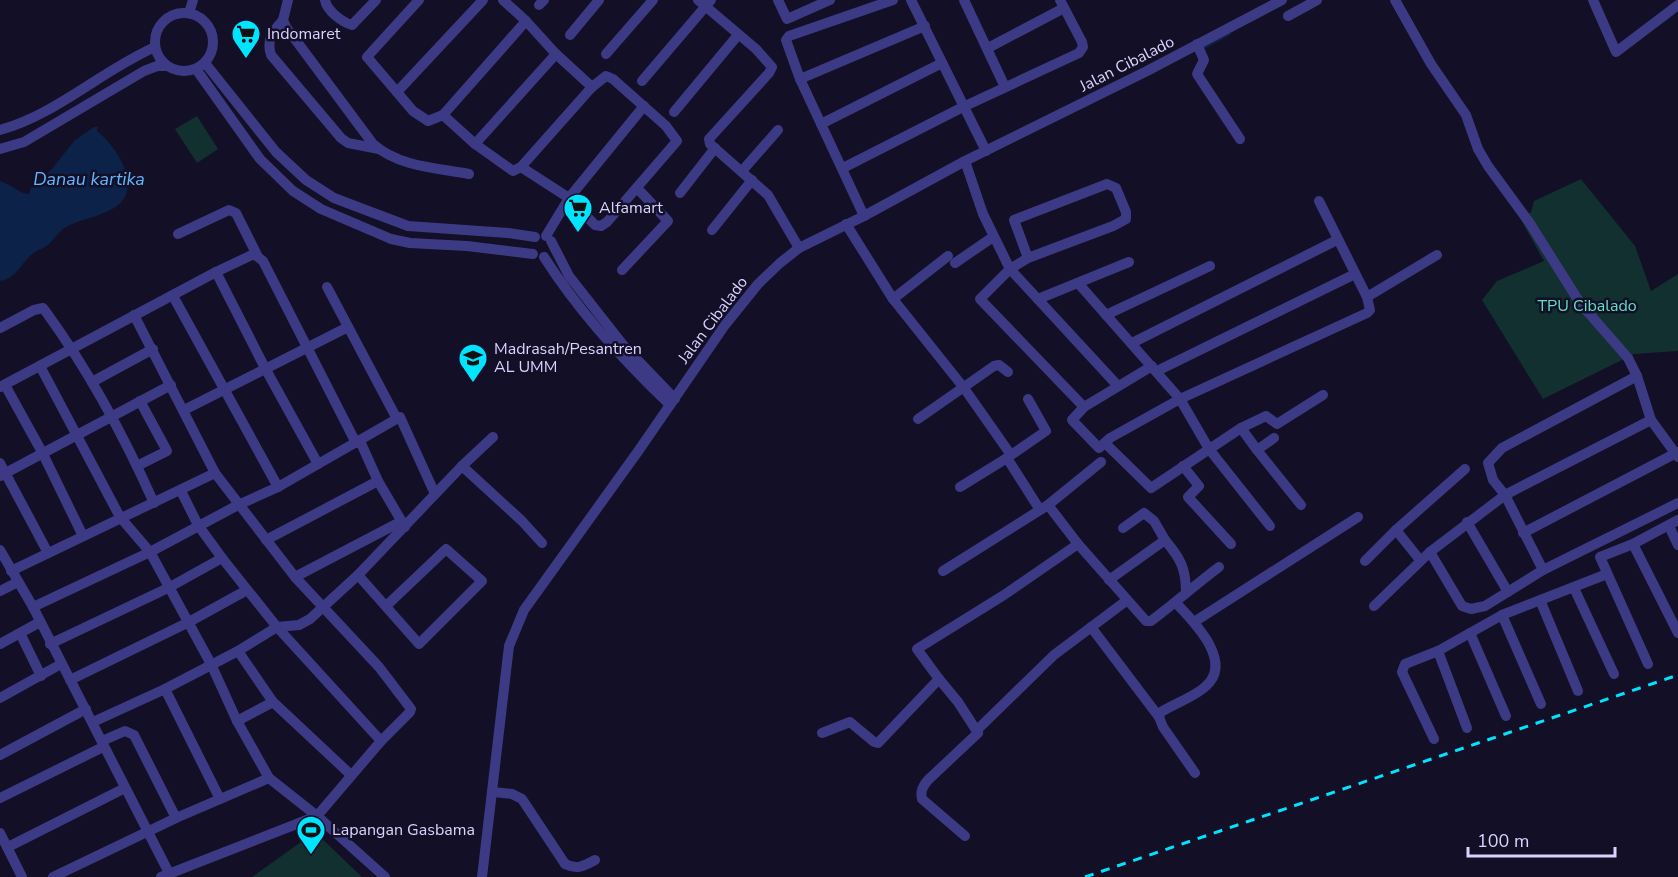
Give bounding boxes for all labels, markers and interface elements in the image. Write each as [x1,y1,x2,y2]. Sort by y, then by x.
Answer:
supermarket icon: Indomaret [230,18,262,60]
place label: Indomaret [267,23,341,45]
street label: Jalan Cibalado [1075,31,1178,98]
water label: Danau kartika [33,167,145,191]
supermarket icon: Alfamart [562,192,594,234]
place label: Alfamart [599,197,663,219]
street label: Jalan Cibalado [672,272,753,369]
park label: TPU Cibalado [1537,295,1637,317]
place label: Madrasah/Pesantren AL UMM [494,338,642,378]
school or university icon: Madrasah/Pesantren AL UMM [457,342,489,384]
sports icon: Lapangan Gasbama [295,814,327,856]
place label: Lapangan Gasbama [332,819,475,841]
scale bar [1468,820,1615,858]
text: 100 m [1477,829,1529,853]

